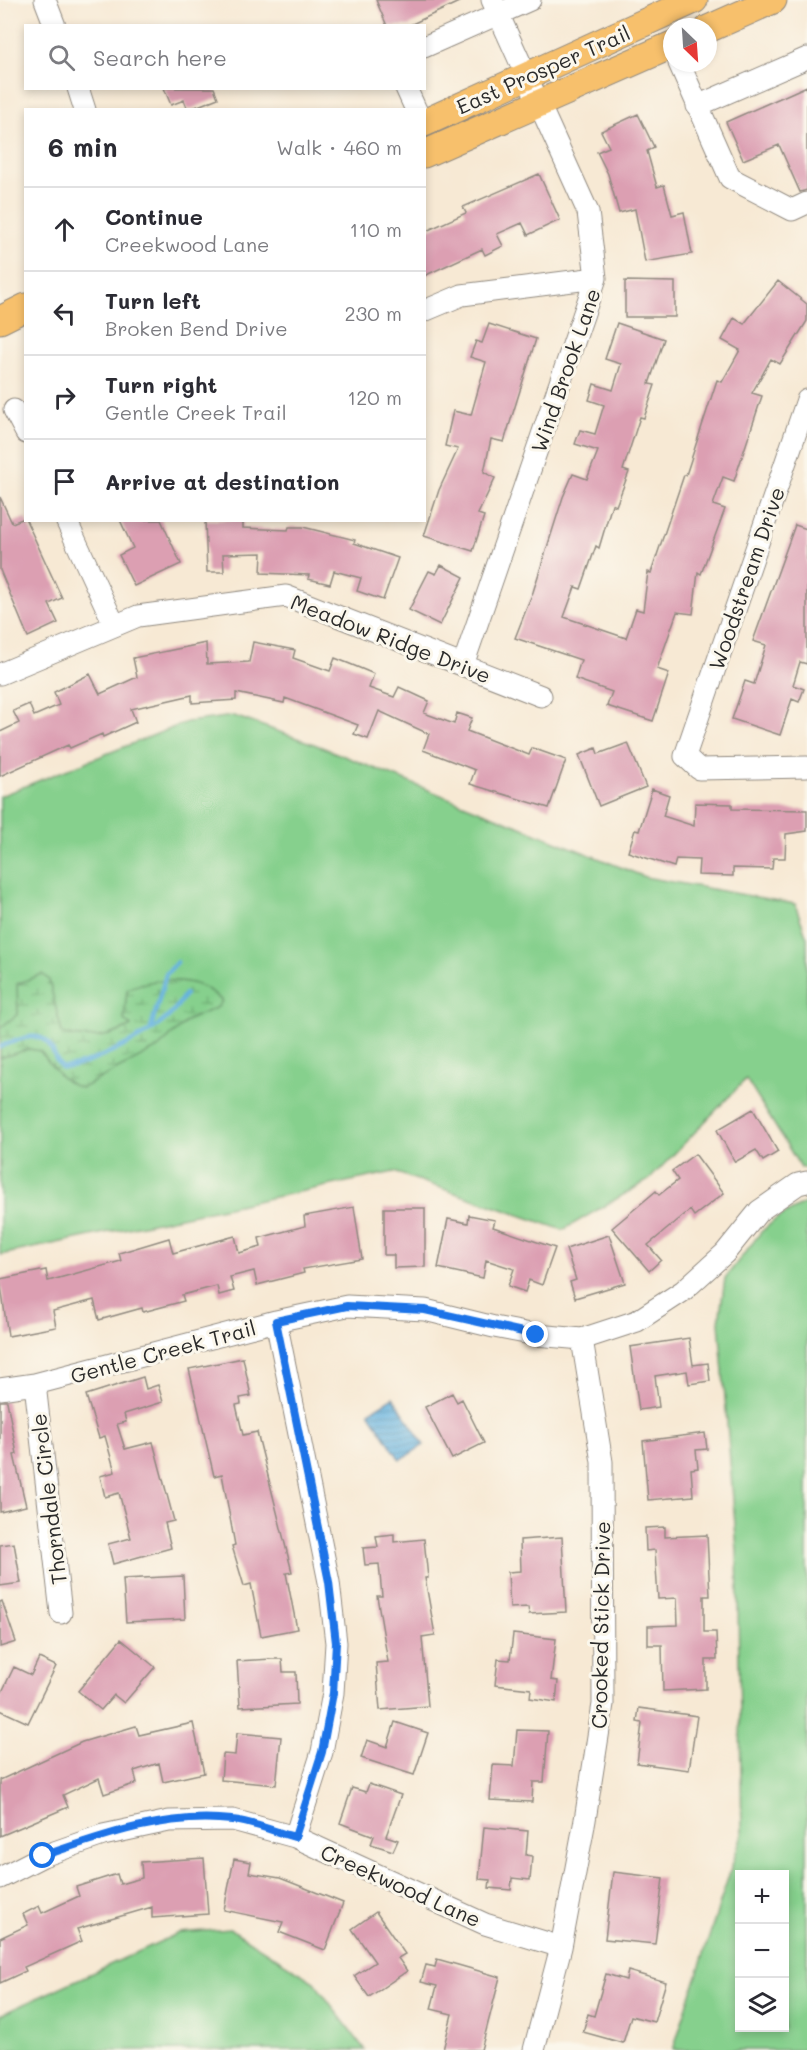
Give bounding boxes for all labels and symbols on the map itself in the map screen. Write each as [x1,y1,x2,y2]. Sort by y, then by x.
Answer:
north arrow [663,18,717,72]
street label: East Prosper Trail [452,19,634,119]
street label: Wind Brook Lane [524,284,606,456]
street label: Woodstream Drive [702,483,790,673]
street label: Meadow Ridge Drive [287,587,495,689]
street label: Gentle Creek Trail [67,1313,259,1389]
route end [522,1321,548,1347]
street label: Thorndale Circle [24,1412,72,1586]
street label: Crooked Stick Drive [585,1521,615,1729]
street label: Creekwood Lane [317,1838,485,1932]
route start [29,1842,55,1868]

